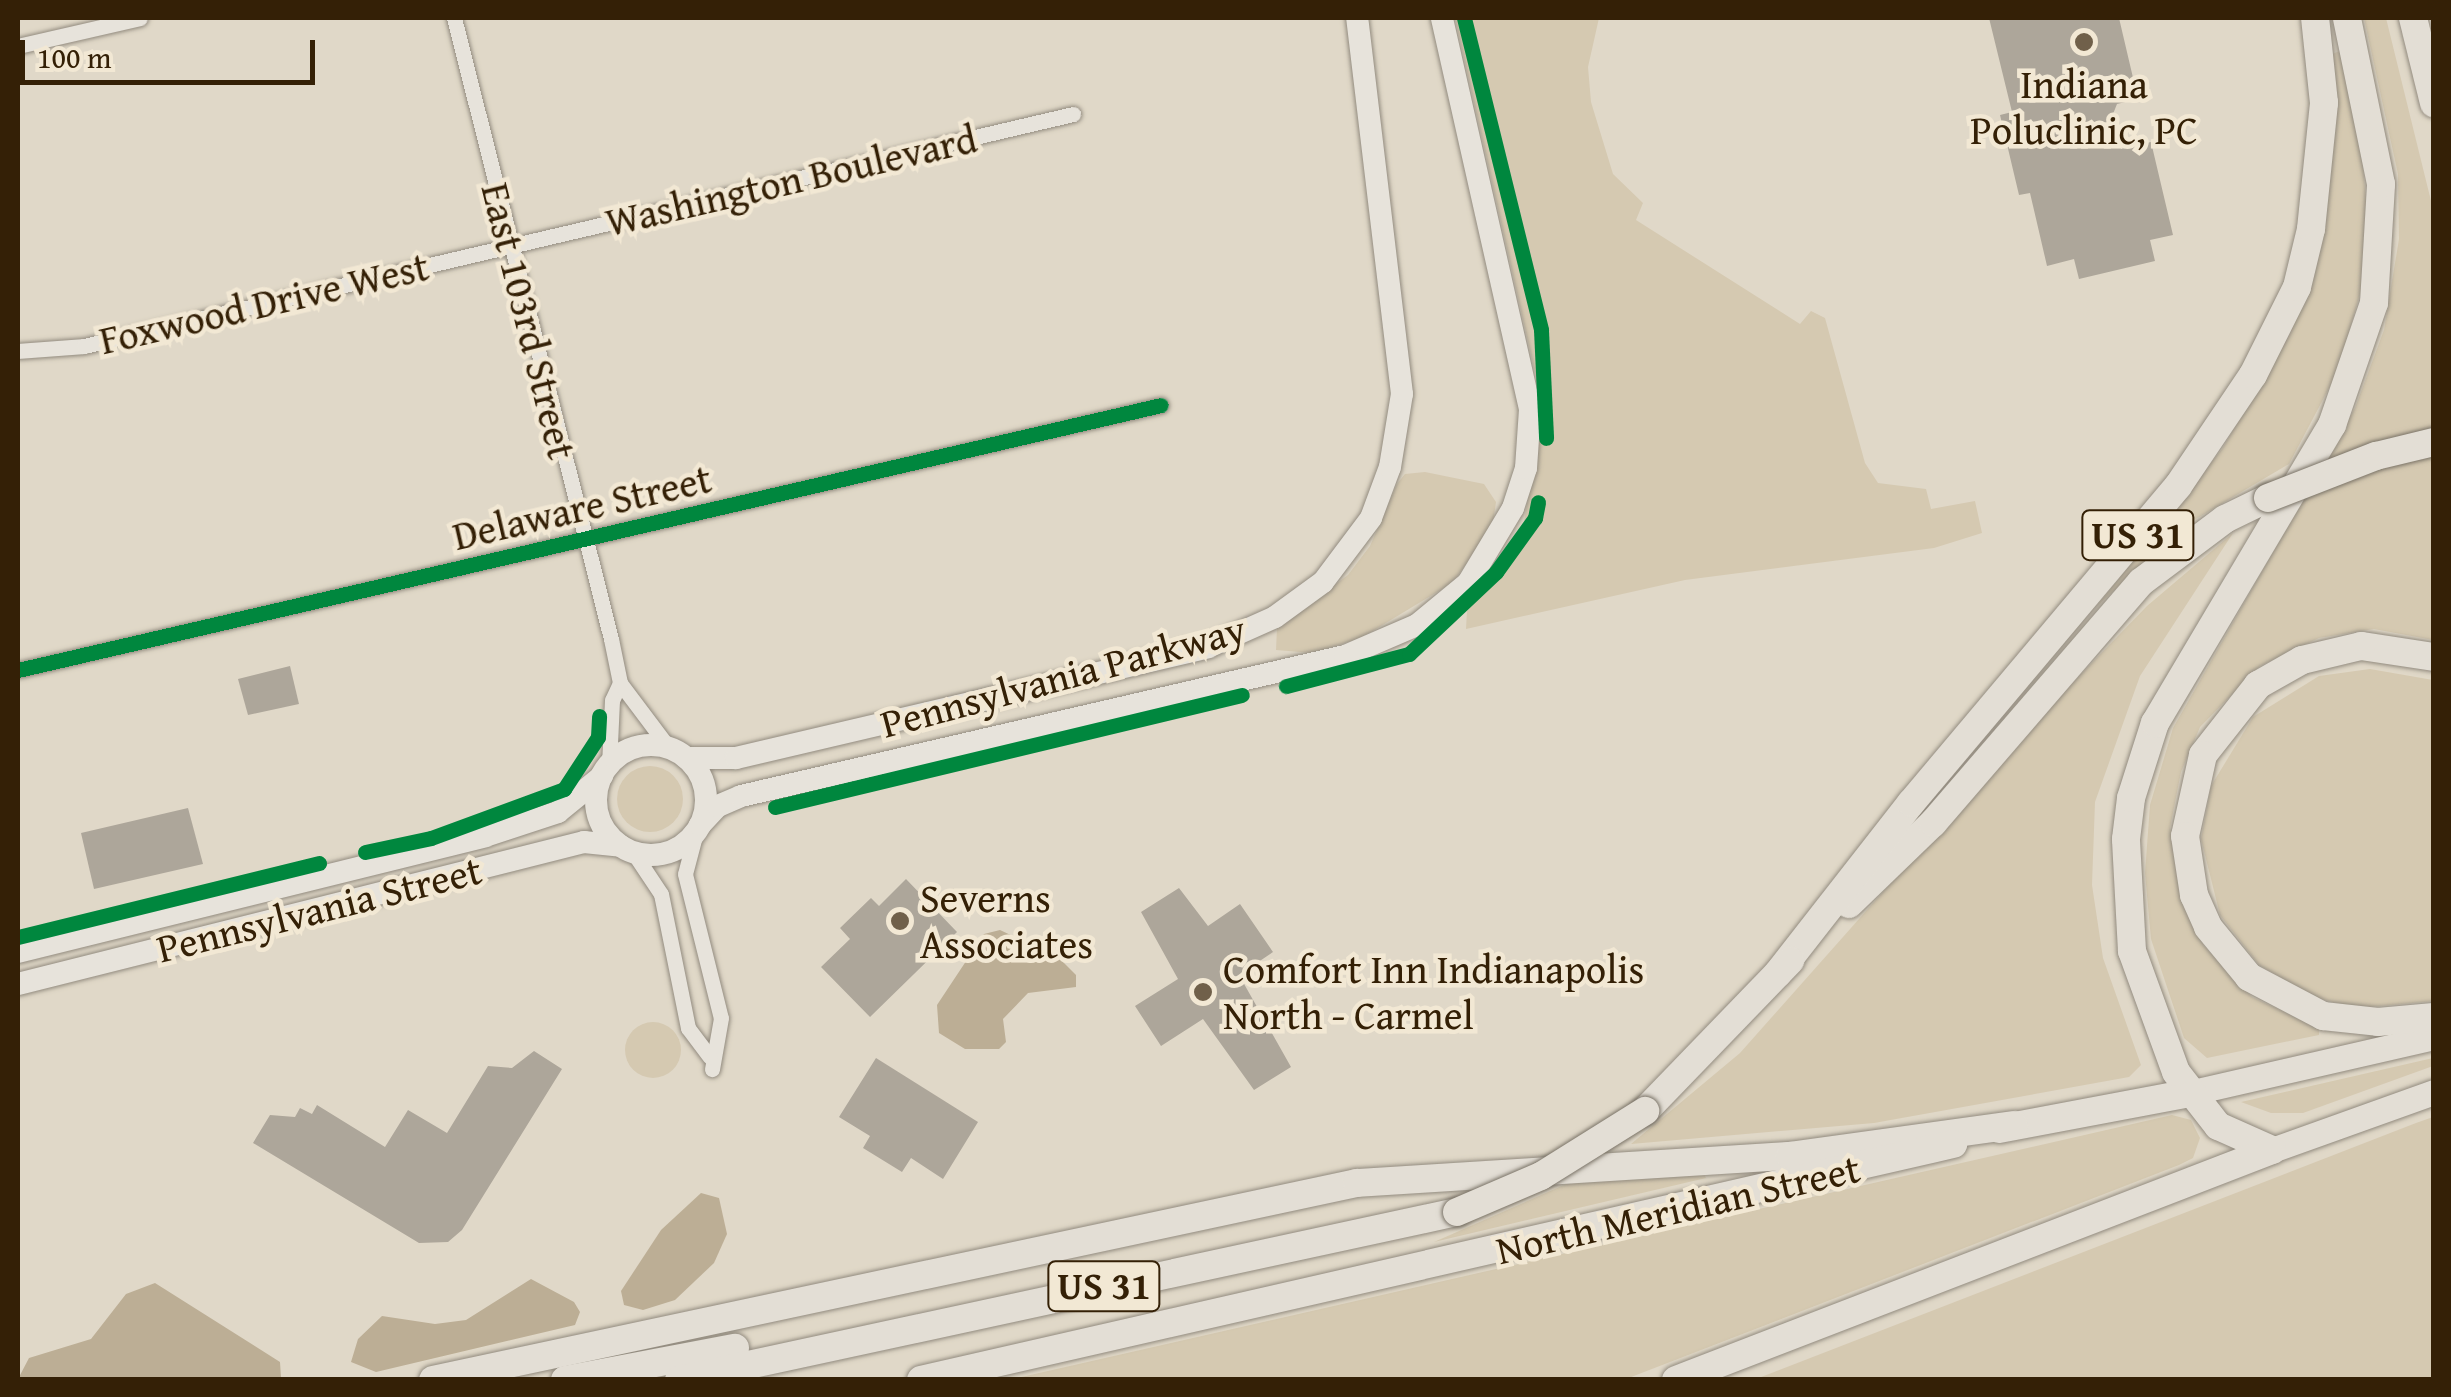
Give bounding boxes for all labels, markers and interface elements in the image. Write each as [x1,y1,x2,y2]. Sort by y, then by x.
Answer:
scale bar [25,20,320,82]
marker: Indiana Poluclinic, PC [2071,29,2097,55]
text: 100 m [37,35,111,79]
place label: Indiana Poluclinic, PC [1970,60,2198,154]
street label: Washington Boulevard [601,114,981,246]
street label: East 103rd Street [471,178,587,464]
street label: Foxwood Drive West [95,242,433,364]
street label: Delaware Street [448,454,716,560]
road number: US 31 [2080,502,2196,568]
street label: Pennsylvania Parkway [875,604,1251,748]
street label: Pennsylvania Street [152,845,486,973]
place label: Severns Associates [920,874,1093,968]
marker: Severns Associates [889,910,911,932]
place label: Comfort Inn Indianapolis North - Carmel [1223,945,1644,1039]
marker: Comfort Inn Indianapolis North - Carmel [1192,981,1214,1003]
street label: North Meridian Street [1492,1144,1864,1274]
road number: US 31 [1046,1253,1162,1319]

